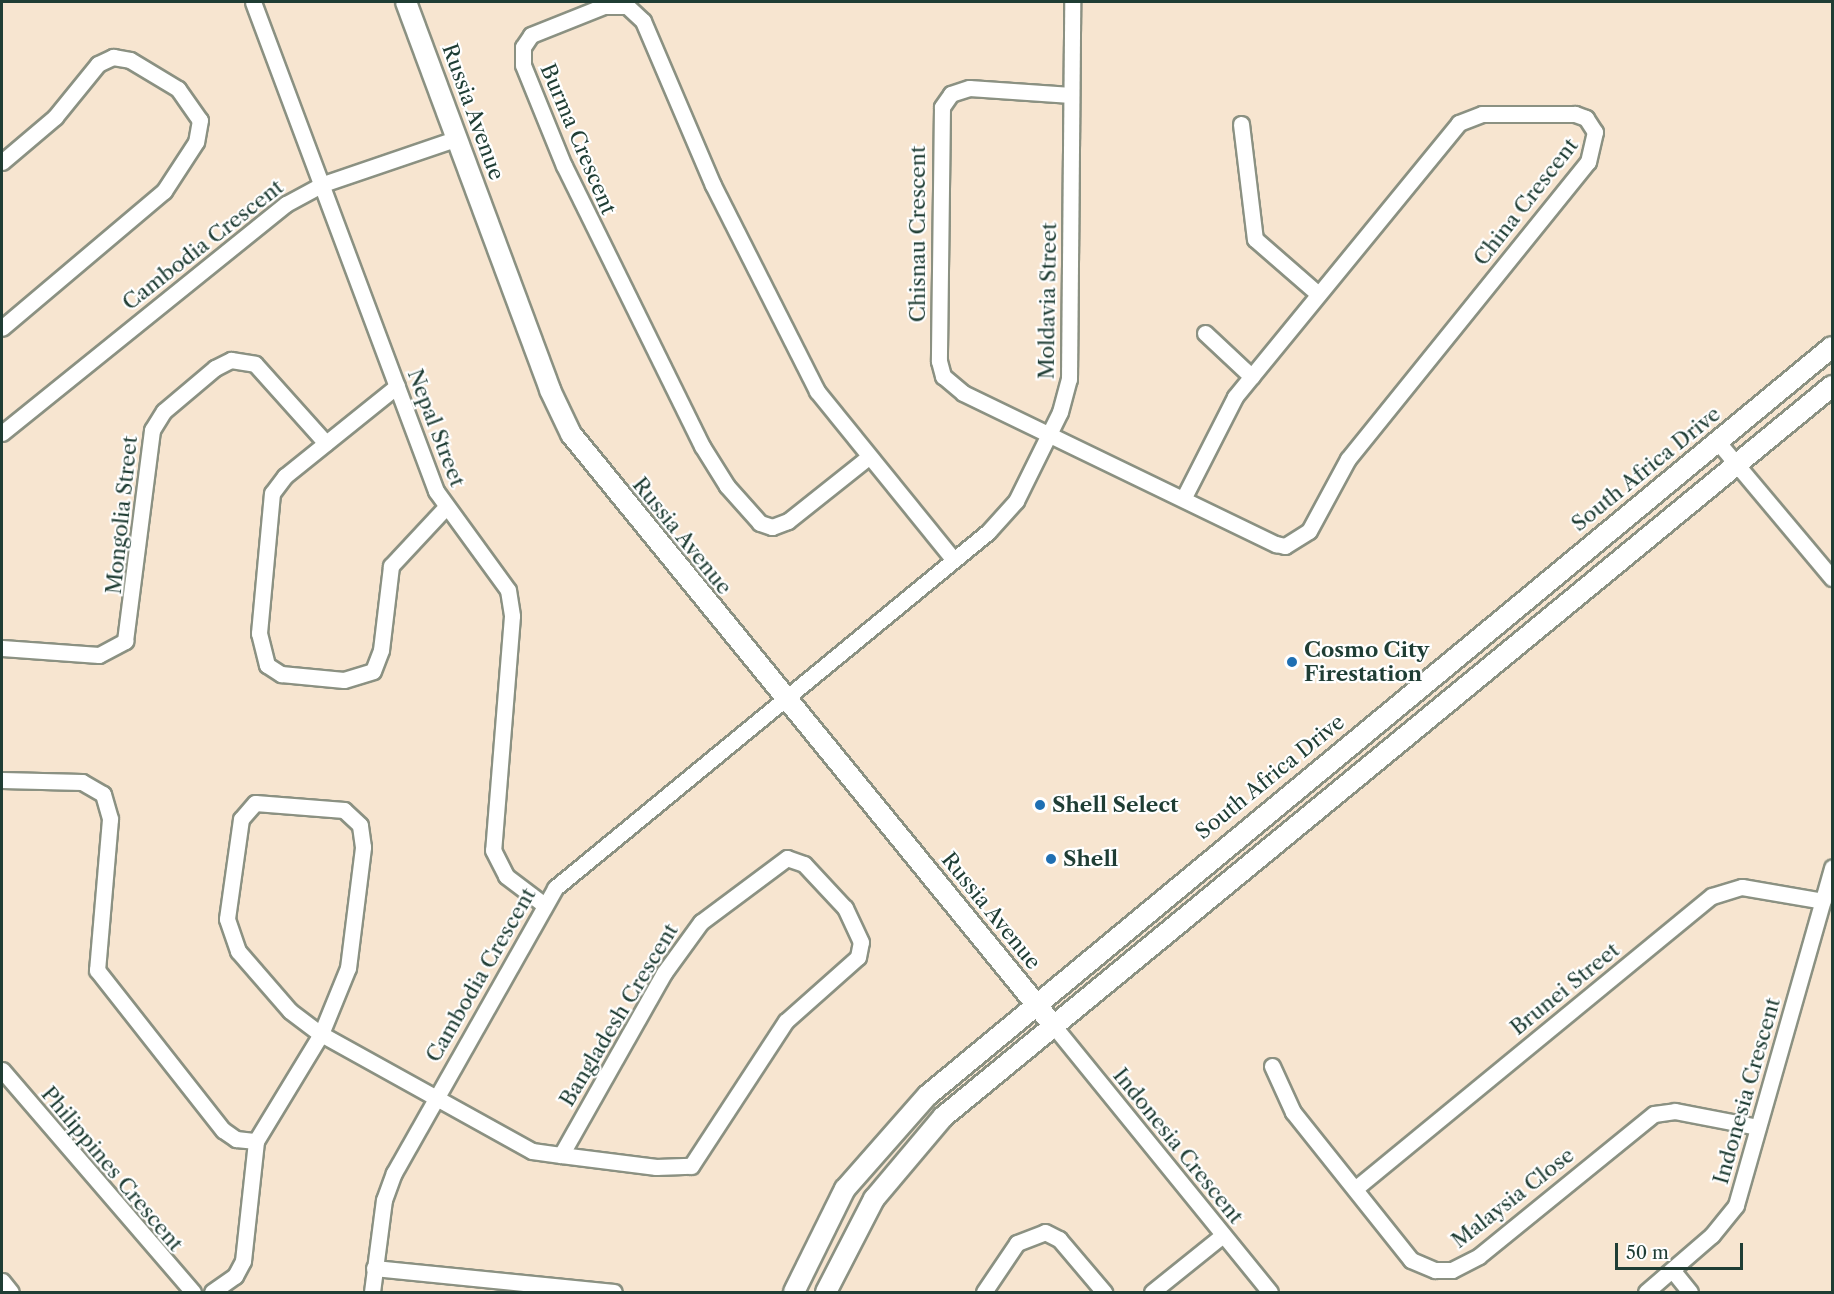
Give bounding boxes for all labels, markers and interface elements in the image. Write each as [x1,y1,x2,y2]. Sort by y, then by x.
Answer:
street label: Russia Avenue [436,40,510,184]
street label: Burma Crescent [535,60,621,218]
street label: China Crescent [1468,133,1584,271]
street label: Chisnau Crescent [905,146,931,322]
street label: Cambodia Crescent [118,174,288,316]
street label: Moldavia Street [1034,222,1062,380]
street label: Nepal Street [402,366,470,490]
street label: South Africa Drive [1566,401,1726,537]
street label: Mongolia Street [101,434,143,596]
street label: Russia Avenue [627,472,737,600]
place label: Cosmo City Firestation [1304,637,1429,687]
marker: Cosmo City Firestation [1285,655,1299,669]
street label: South Africa Drive [1190,709,1350,845]
place label: Shell Select [1052,792,1178,818]
marker: Shell Select [1033,798,1047,812]
place label: Shell [1063,846,1118,872]
street label: Russia Avenue [936,847,1046,975]
marker: Shell [1044,852,1058,866]
street label: Cambodia Crescent [421,883,541,1067]
street label: Bangladesh Crescent [554,919,684,1111]
street label: Brunei Street [1505,937,1625,1041]
street label: Indonesia Crescent [1708,995,1786,1187]
street label: Indonesia Crescent [1108,1063,1248,1229]
street label: Philippines Crescent [36,1082,188,1256]
street label: Malaysia Close [1447,1142,1579,1254]
scale bar [1618,1231,1746,1269]
text: 50 m [1626,1242,1669,1264]

